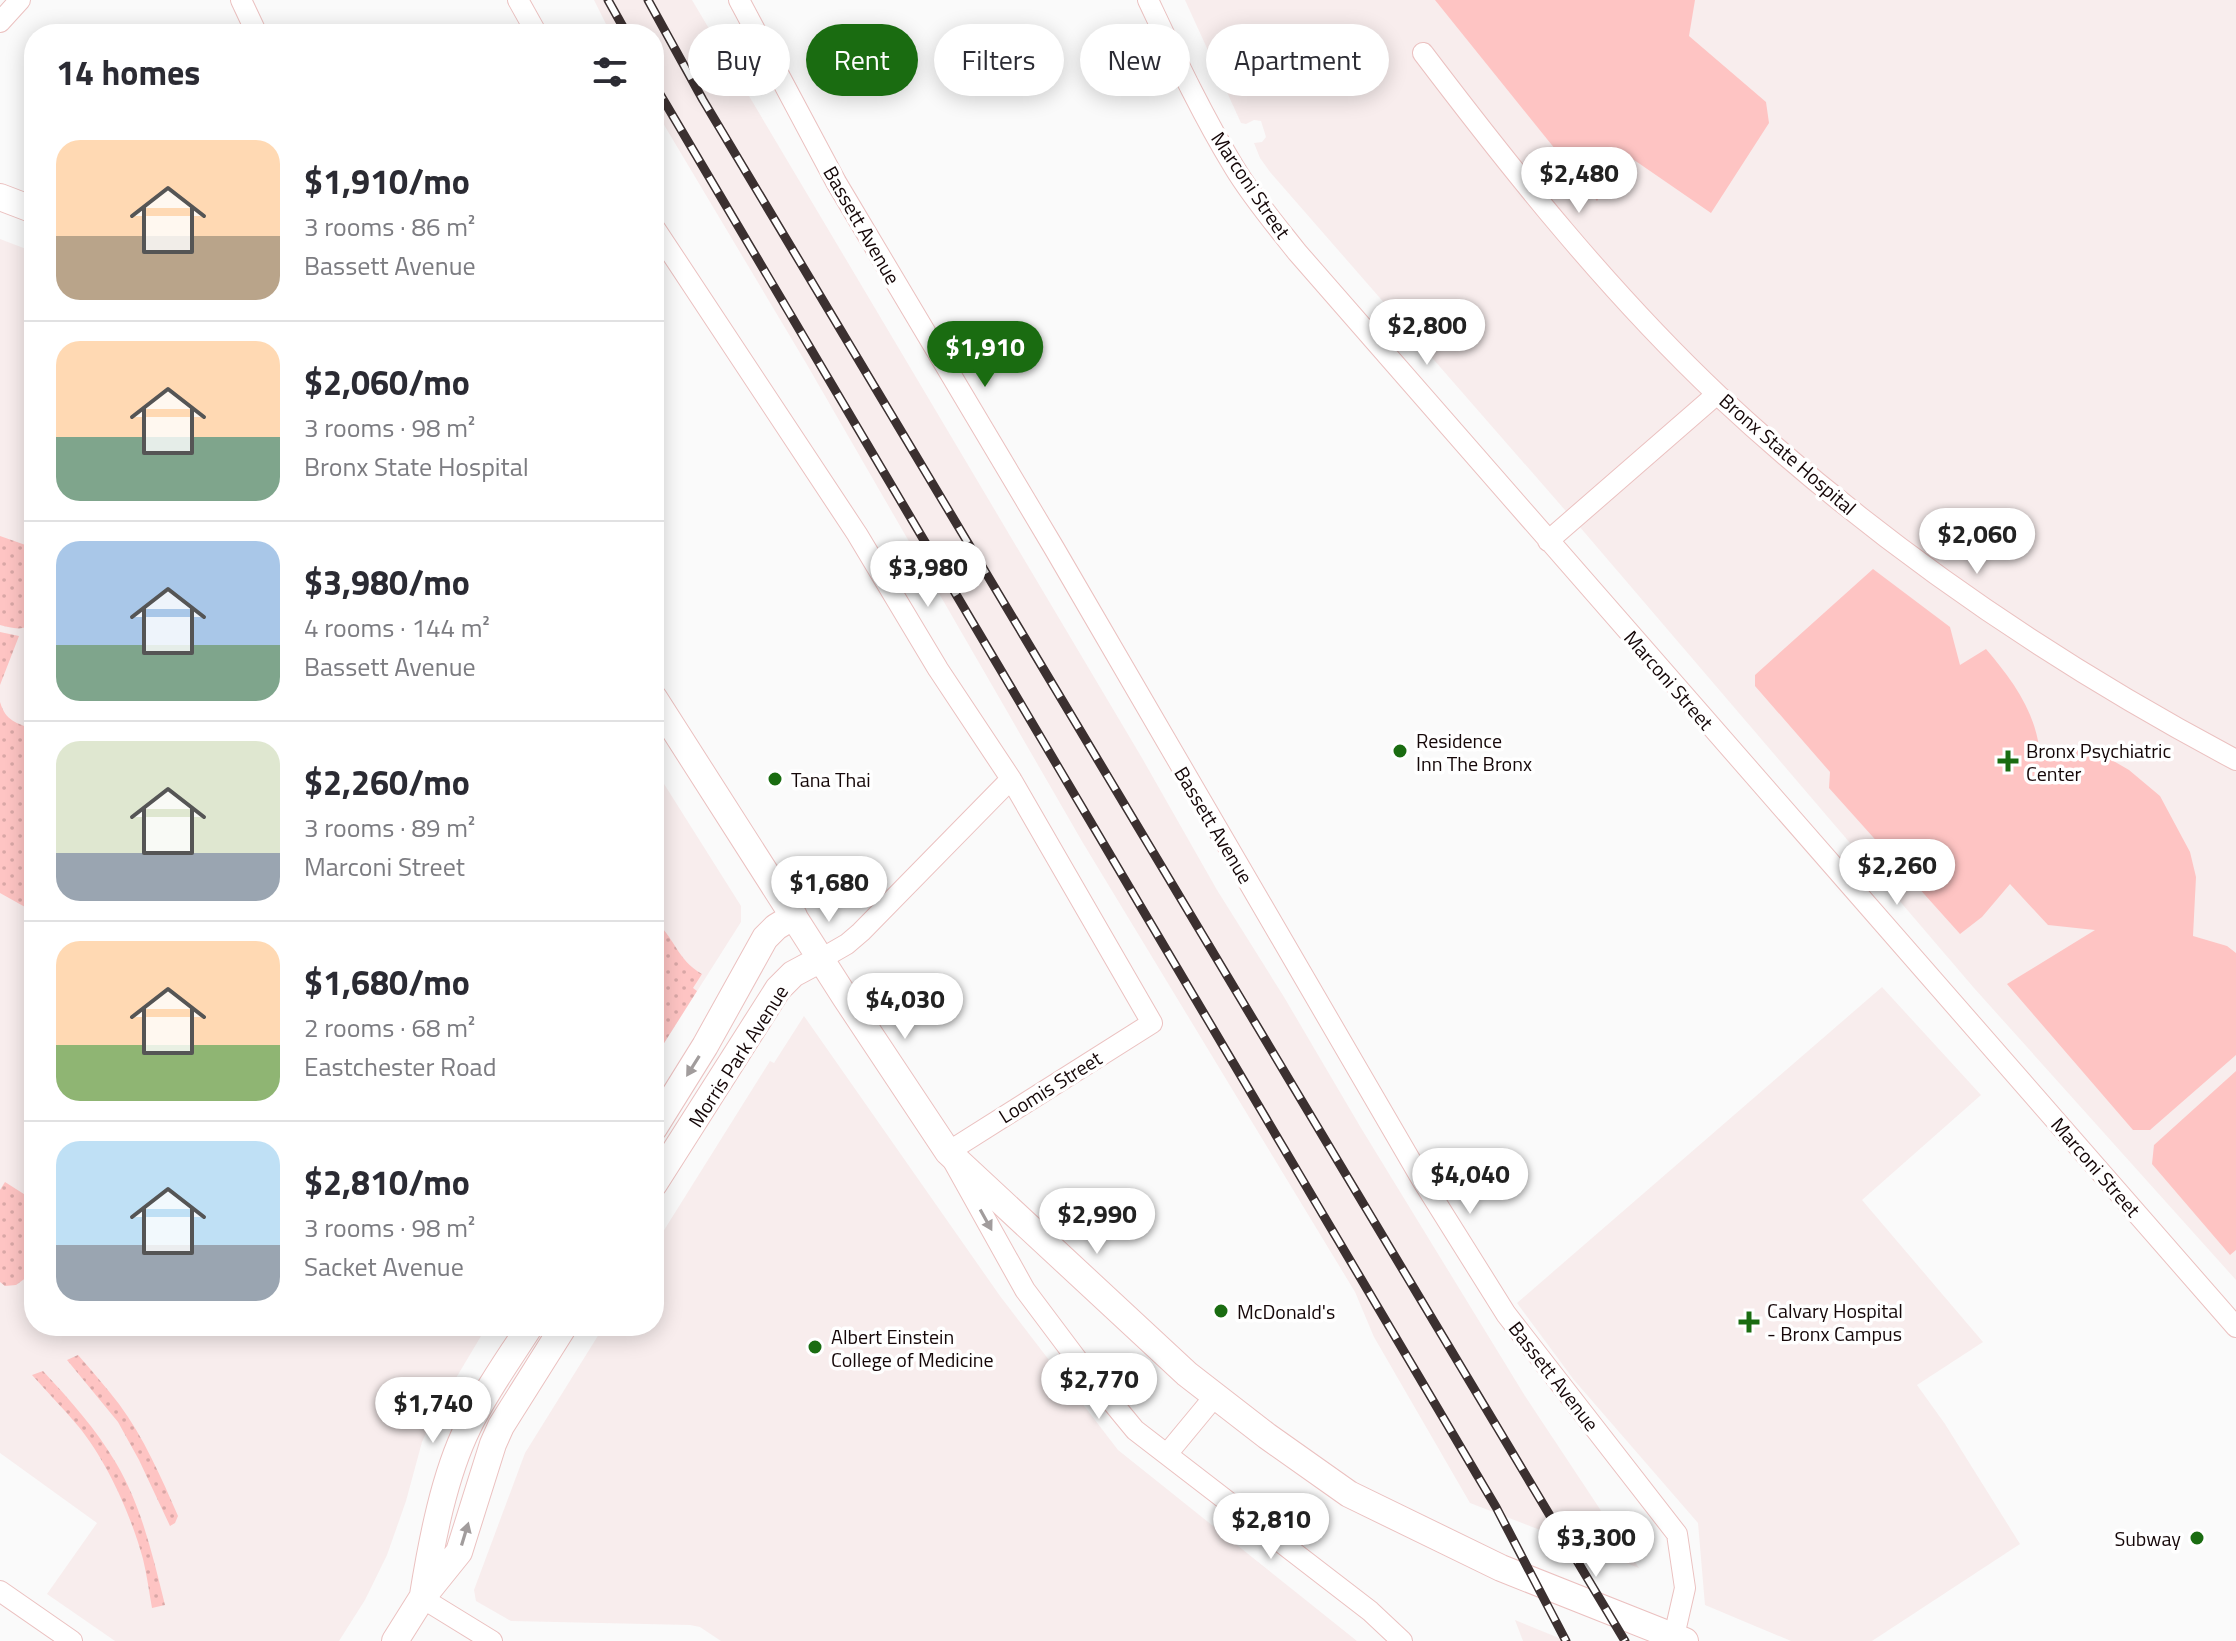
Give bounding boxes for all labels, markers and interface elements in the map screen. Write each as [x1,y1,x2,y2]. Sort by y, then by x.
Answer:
chip: Buy [688,24,790,96]
chip: Rent [806,24,918,96]
chip: Filters [934,24,1064,96]
chip: New [1080,24,1190,96]
chip: Apartment [1206,24,1389,96]
text: 14 homes [56,46,200,98]
icon: filters [588,50,632,94]
street label: Marconi Street [1204,125,1298,245]
pin: $2,480 [1514,147,1644,215]
text: $2,480 [1539,153,1619,192]
text: $1,910/mo [304,155,470,207]
street label: Bassett Avenue [816,160,908,290]
icon: home [120,172,216,268]
text: 3 rooms · 86 m² [304,207,475,246]
text: Bassett Avenue [304,246,476,285]
pin: $2,800 [1362,299,1492,367]
text: $2,800 [1387,305,1467,344]
pin: $1,910 [920,321,1050,389]
text: $1,910 [945,327,1025,366]
text: $2,060/mo [304,356,470,408]
icon: home [120,373,216,469]
street label: Bronx State Hospital [1713,386,1863,522]
text: 3 rooms · 98 m² [304,408,475,447]
text: Bronx State Hospital [304,447,529,486]
pin: $2,060 [1912,508,2042,576]
text: $2,060 [1937,514,2017,553]
pin: $3,980 [863,541,993,609]
text: $3,980 [888,547,968,586]
text: $3,980/mo [304,556,470,608]
icon: home [120,573,216,669]
text: 4 rooms · 144 m² [304,608,490,647]
street label: Marconi Street [1617,623,1721,737]
text: Bassett Avenue [304,647,476,686]
place label: Residence Inn The Bronx [1416,725,1532,779]
place label: Bronx Psychiatric Center [2026,735,2171,789]
marker: Residence Inn The Bronx [1391,742,1409,760]
marker: Bronx Psychiatric Center [1997,750,2019,772]
text: $2,260/mo [304,756,470,808]
street label: Bassett Avenue [1167,760,1261,890]
place label: Tana Thai [791,764,871,795]
marker: Tana Thai [766,770,784,788]
icon: home [120,773,216,869]
text: 3 rooms · 89 m² [304,808,475,847]
pin: $2,260 [1832,839,1962,907]
text: $2,260 [1857,845,1937,884]
text: Marconi Street [304,847,465,886]
pin: $1,680 [764,856,894,924]
text: $1,680 [789,862,869,901]
text: $1,680/mo [304,956,470,1008]
icon: home [120,973,216,1069]
pin: $4,030 [840,973,970,1041]
street label: Morris Park Avenue [680,979,796,1133]
text: $4,030 [865,979,945,1018]
text: 2 rooms · 68 m² [304,1008,475,1047]
street label: Loomis Street [992,1043,1108,1131]
text: Eastchester Road [304,1047,496,1086]
one-way arrow [686,1055,700,1077]
street label: Marconi Street [2044,1110,2148,1224]
pin: $4,040 [1405,1148,1535,1216]
text: $4,040 [1430,1154,1510,1193]
text: $2,810/mo [304,1156,470,1208]
icon: home [120,1173,216,1269]
pin: $2,990 [1032,1188,1162,1256]
text: $2,990 [1057,1194,1137,1233]
text: 3 rooms · 98 m² [304,1208,475,1247]
one-way arrow [978,1209,992,1231]
text: Sacket Avenue [304,1247,464,1286]
place label: Calvary Hospital - Bronx Campus [1767,1295,1903,1349]
place label: McDonald's [1237,1296,1335,1327]
marker: McDonald's [1212,1302,1230,1320]
marker: Calvary Hospital - Bronx Campus [1738,1311,1760,1333]
street label: Bassett Avenue [1501,1314,1607,1438]
place label: Albert Einstein College of Medicine [831,1321,994,1375]
marker: Albert Einstein College of Medicine [806,1338,824,1356]
pin: $2,770 [1034,1353,1164,1421]
text: $2,770 [1059,1359,1139,1398]
pin: $1,740 [368,1377,498,1445]
text: $1,740 [393,1383,473,1422]
pin: $2,810 [1206,1493,1336,1561]
text: $2,810 [1231,1499,1311,1538]
pin: $3,300 [1531,1511,1661,1579]
text: $3,300 [1556,1517,1636,1556]
one-way arrow [459,1521,472,1545]
place label: Subway [2114,1523,2181,1554]
marker: Subway [2188,1529,2206,1547]

